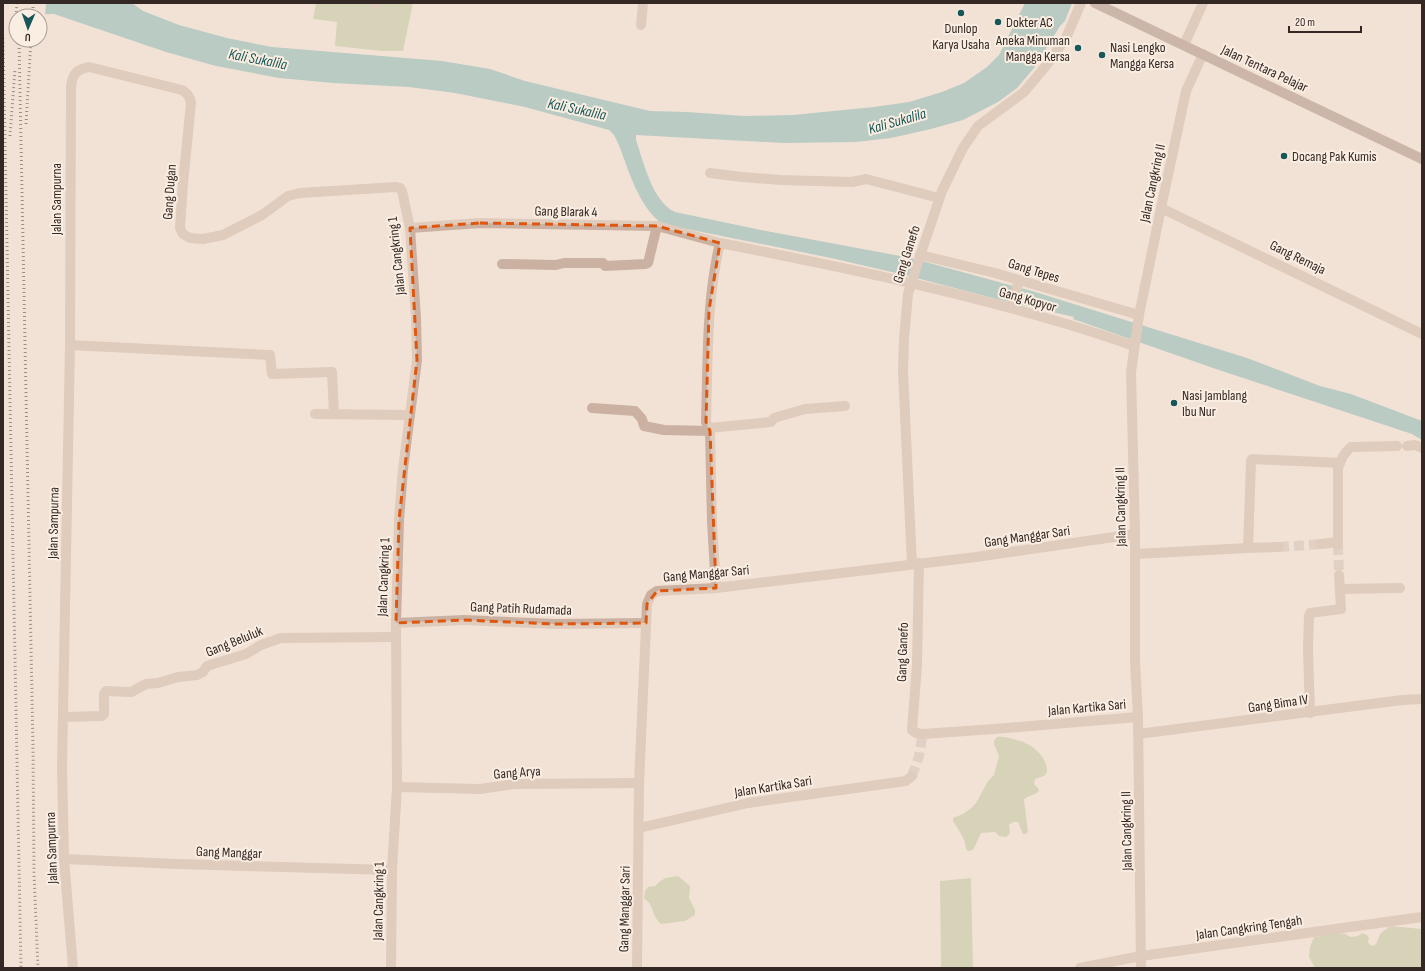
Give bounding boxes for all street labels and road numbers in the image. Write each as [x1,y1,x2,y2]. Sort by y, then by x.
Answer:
street label: Jalan Tentara Pelajar [1218,41,1311,96]
street label: Jalan Cangkring II [1136,142,1169,225]
street label: Jalan Sampurna [48,163,65,236]
street label: Gang Dugan [159,164,180,220]
street label: Gang Blarak 4 [534,202,598,221]
street label: Jalan Cangkring 1 [384,216,409,297]
street label: Gang Ganefo [889,223,924,285]
street label: Gang Remaja [1267,237,1329,278]
street label: Gang Tepes [1006,255,1062,286]
street label: Gang Kopyor [997,283,1058,316]
street label: Jalan Cangkring II [1111,467,1130,548]
street label: Jalan Sampurna [44,487,63,560]
street label: Gang Manggar Sari [983,522,1071,551]
street label: Jalan Cangkring 1 [374,537,393,618]
street label: Gang Manggar Sari [662,561,750,586]
street label: Gang Patih Rudamada [470,598,572,619]
street label: Gang Beluluk [203,622,266,661]
street label: Gang Ganefo [893,622,912,682]
street label: Gang Bima IV [1247,691,1310,716]
street label: Jalan Kartika Sari [1046,696,1127,719]
street label: Gang Arya [493,762,541,783]
street label: Jalan Kartika Sari [732,772,813,801]
street label: Jalan Cangkring II [1117,791,1136,872]
street label: Jalan Sampurna [42,812,61,885]
street label: Gang Manggar [196,843,262,862]
street label: Jalan Cangkring 1 [369,861,388,941]
street label: Gang Manggar Sari [615,866,634,952]
street label: Jalan Cangkring Tengah [1194,912,1303,943]

